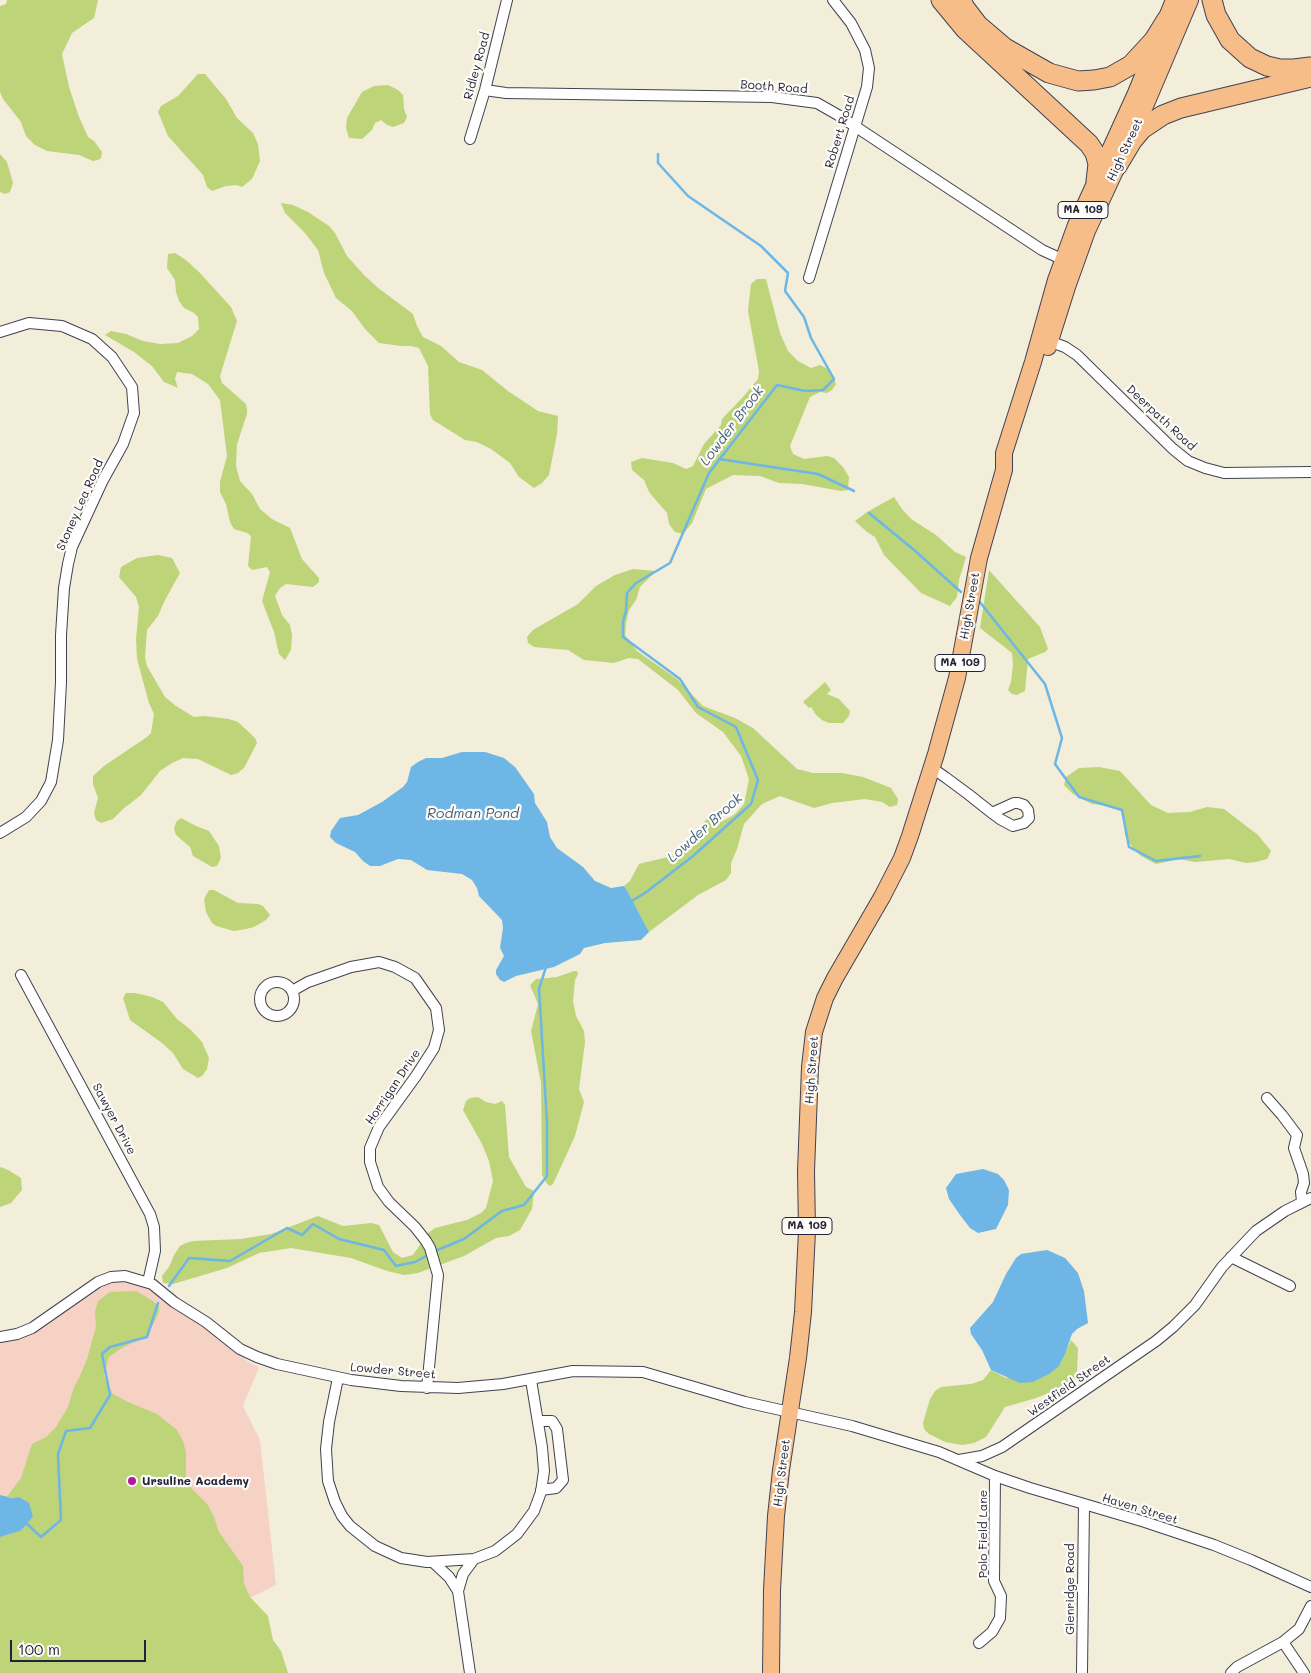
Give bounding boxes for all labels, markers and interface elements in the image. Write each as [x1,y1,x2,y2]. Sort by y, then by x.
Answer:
street label: Ridley Road [461,31,493,101]
street label: Booth Road [740,77,808,97]
street label: Robert Road [822,94,858,170]
street label: High Street [1104,116,1146,184]
road number: MA 109 [1058,202,1108,218]
street label: Deerpath Road [1123,382,1199,454]
water label: Lowder Brook [697,383,767,469]
street label: Stoney Lea Road [53,457,107,553]
street label: High Street [957,571,983,641]
road number: MA 109 [935,654,985,671]
water label: Lowder Brook [664,790,746,866]
water label: Rodman Pond [427,806,519,822]
street label: High Street [802,1036,822,1104]
street label: Horrigan Drive [362,1046,424,1128]
street label: Sawyer Drive [89,1081,139,1157]
road number: MA 109 [782,1218,832,1234]
street label: Westfield Street [1025,1352,1113,1420]
street label: Lowder Street [350,1360,436,1382]
street label: High Street [771,1438,793,1508]
place label: Ursuline Academy [142,1474,249,1488]
marker: Ursuline Academy [126,1475,138,1487]
street label: Polo Field Lane [976,1490,990,1578]
street label: Haven Street [1100,1491,1180,1527]
street label: Glenridge Road [1063,1543,1077,1635]
scale bar [12,1630,149,1662]
text: 100 m [18,1639,60,1659]

